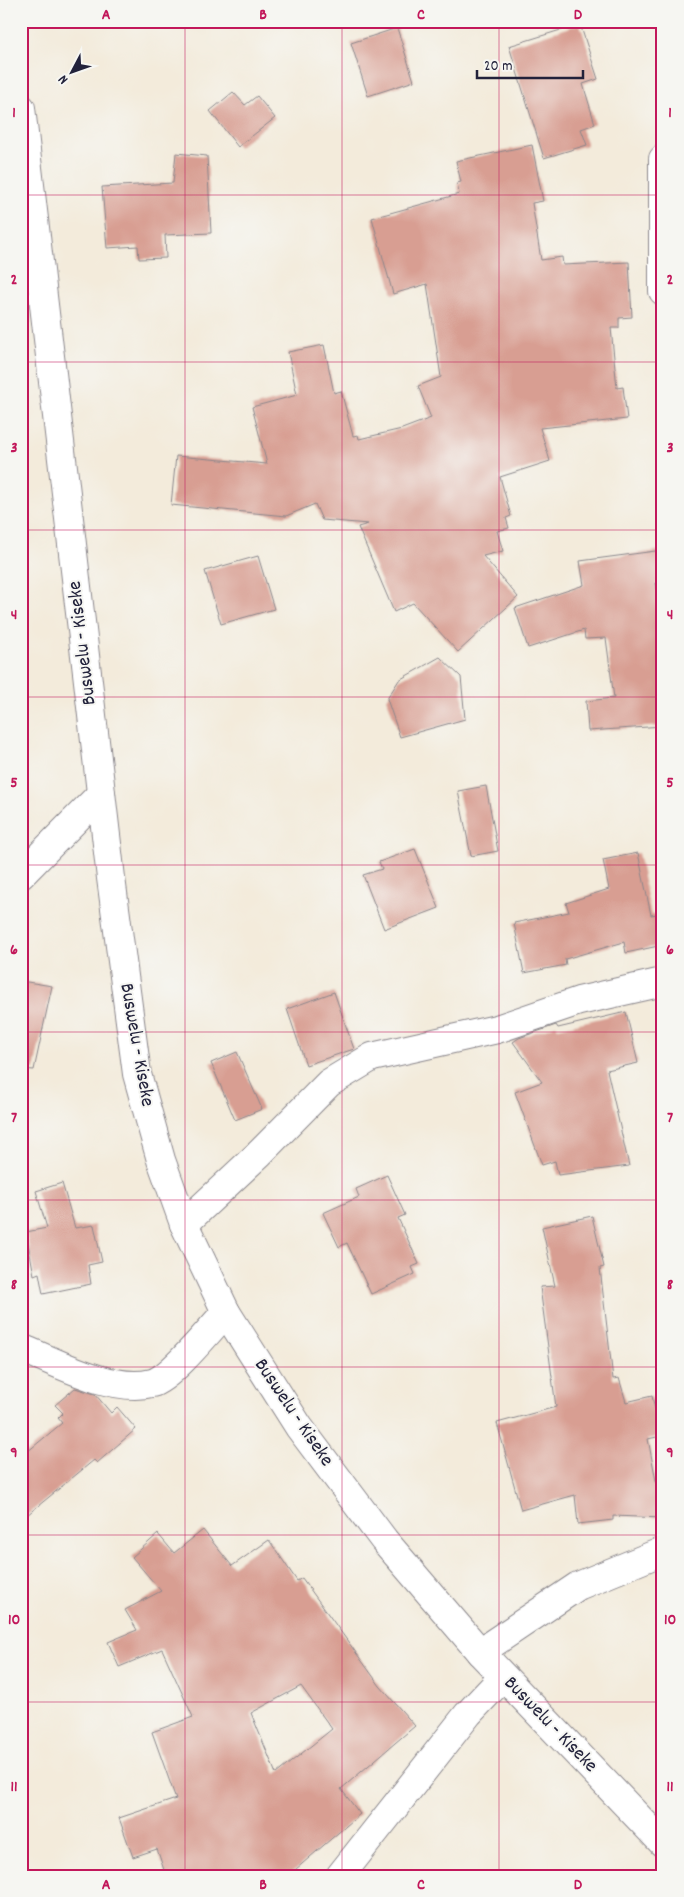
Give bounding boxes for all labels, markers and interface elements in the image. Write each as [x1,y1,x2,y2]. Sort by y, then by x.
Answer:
text: A [102,4,111,27]
text: B [259,4,267,27]
text: C [417,4,425,27]
text: D [574,4,583,27]
north arrow [48,48,98,98]
scale bar [477,48,583,80]
text: 20 m [484,56,512,78]
text: N [54,70,74,88]
text: 1 [12,102,16,125]
text: 1 [668,102,672,125]
text: 2 [11,269,18,292]
text: 2 [667,269,674,292]
text: 3 [10,437,18,460]
text: 3 [666,437,674,460]
street label: Buswelu - Kiseke [61,579,104,707]
text: 4 [11,604,17,627]
text: 4 [667,604,673,627]
text: 5 [10,772,18,795]
text: 5 [666,772,674,795]
text: 6 [10,939,18,962]
text: 6 [666,939,674,962]
street label: Buswelu - Kiseke [111,981,161,1109]
text: 7 [11,1107,17,1130]
text: 7 [667,1107,673,1130]
text: 8 [11,1274,18,1297]
text: 8 [667,1274,674,1297]
street label: Buswelu - Kiseke [247,1353,340,1473]
text: 9 [10,1442,18,1465]
text: 9 [666,1442,674,1465]
text: 10 [8,1609,20,1632]
text: 10 [664,1609,676,1632]
street label: Buswelu - Kiseke [497,1670,604,1780]
text: 11 [10,1776,18,1799]
text: 11 [666,1776,674,1799]
text: A [102,1874,111,1897]
text: B [259,1874,267,1897]
text: C [417,1874,425,1897]
text: D [574,1874,583,1897]

